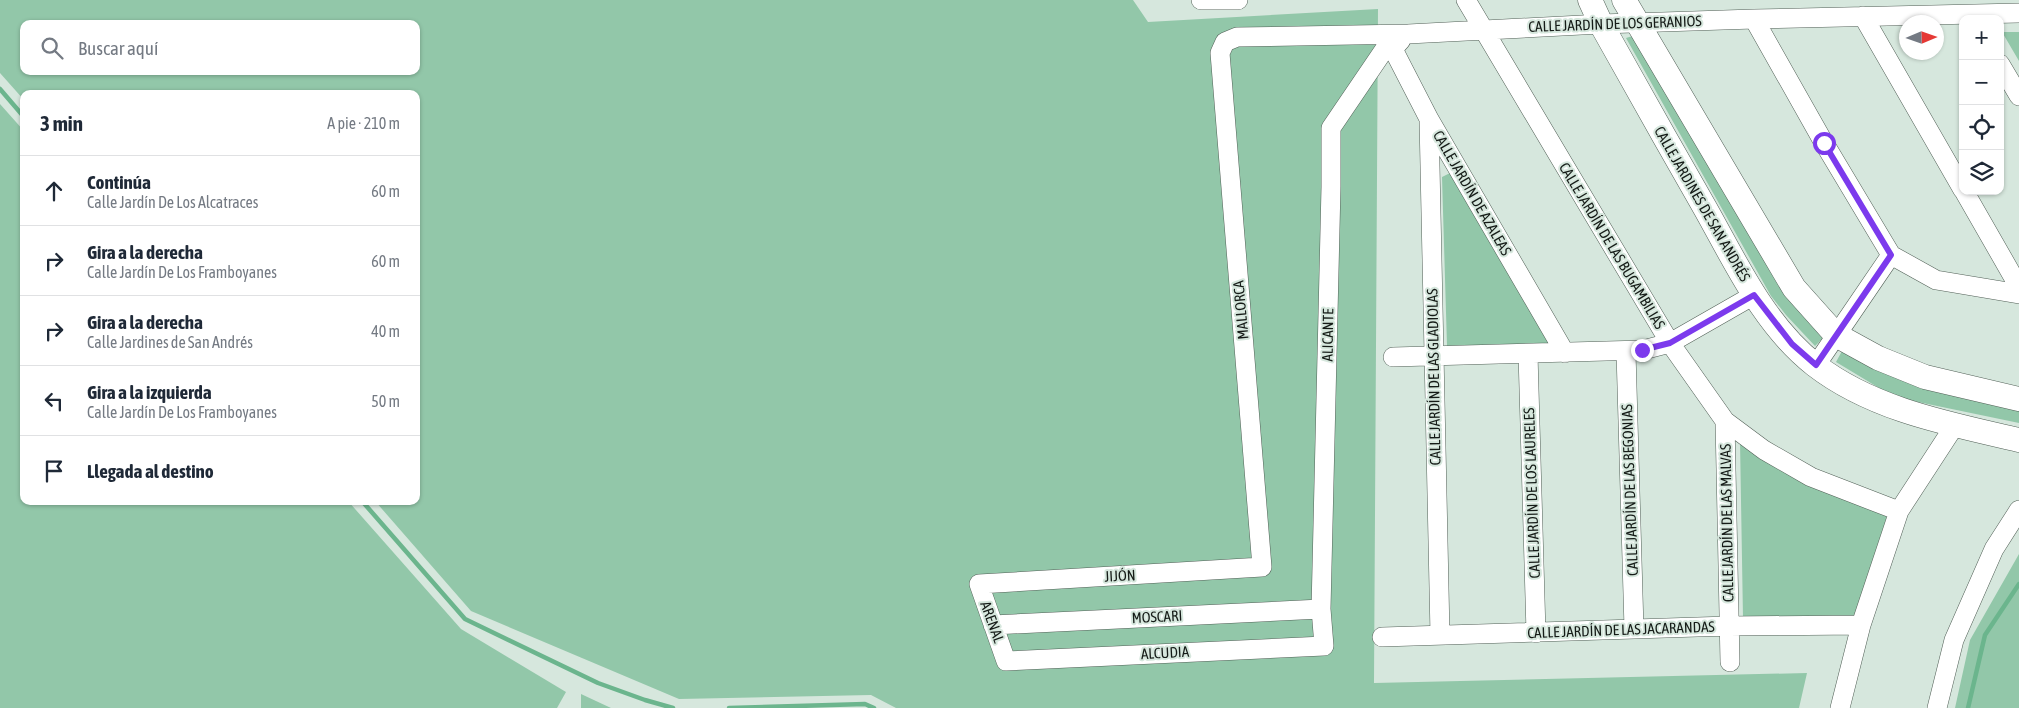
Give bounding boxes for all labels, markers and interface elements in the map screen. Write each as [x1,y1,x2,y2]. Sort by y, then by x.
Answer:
street label: CALLE JARDÍN DE LOS GERANIOS [1528,12,1702,35]
north arrow [1899,15,1944,60]
map controls [1959,15,2004,195]
button: + [1959,15,2004,60]
search box [20,20,420,75]
icon: search [38,34,66,62]
text: Buscar aquí [78,37,158,59]
button: − [1959,60,2004,105]
button: locate [1959,105,2004,150]
text: 3 min [40,111,83,135]
text: A pie · 210 m [327,114,400,132]
street label: CALLE JARDINES DE SAN ANDRÉS [1651,123,1754,284]
street label: CALLE JARDÍN DE AZALEAS [1430,127,1515,258]
route start [1813,132,1836,155]
button: layers [1959,150,2004,195]
street label: CALLE JARDÍN DE LAS BUGAMBILIAS [1556,160,1669,332]
text: Continúa [87,171,151,193]
icon: ahead [40,177,68,205]
text: 60 m [371,182,400,200]
text: Calle Jardín De Los Alcatraces [87,193,258,211]
text: Gira a la derecha [87,241,203,263]
icon: right [40,247,68,275]
text: 60 m [371,252,400,270]
text: Calle Jardín De Los Framboyanes [87,263,277,281]
street label: MALLORCA [1229,279,1252,340]
street label: CALLE JARDÍN DE LAS GLADIOLAS [1423,288,1444,466]
street label: ALICANTE [1319,308,1336,362]
text: Gira a la derecha [87,311,203,333]
icon: right [40,317,68,345]
text: 40 m [371,322,400,340]
text: Calle Jardines de San Andrés [87,333,253,351]
route end [1631,339,1654,362]
text: Gira a la izquierda [87,381,212,403]
icon: left [40,387,68,415]
text: 50 m [371,392,400,410]
text: Calle Jardín De Los Framboyanes [87,403,277,421]
street label: CALLE JARDÍN DE LAS BEGONIAS [1618,404,1641,576]
street label: CALLE JARDÍN DE LOS LAURELES [1520,407,1543,579]
street label: CALLE JARDÍN DE LAS MALVAS [1717,444,1736,602]
icon: arrive [40,457,68,485]
text: Llegada al destino [87,460,214,482]
street label: JIJÓN [1104,566,1136,585]
street label: ARENAL [977,599,1008,645]
street label: MOSCARI [1131,607,1183,626]
street label: CALLE JARDÍN DE LAS JACARANDAS [1527,618,1715,641]
street label: ALCUDIA [1141,643,1190,662]

